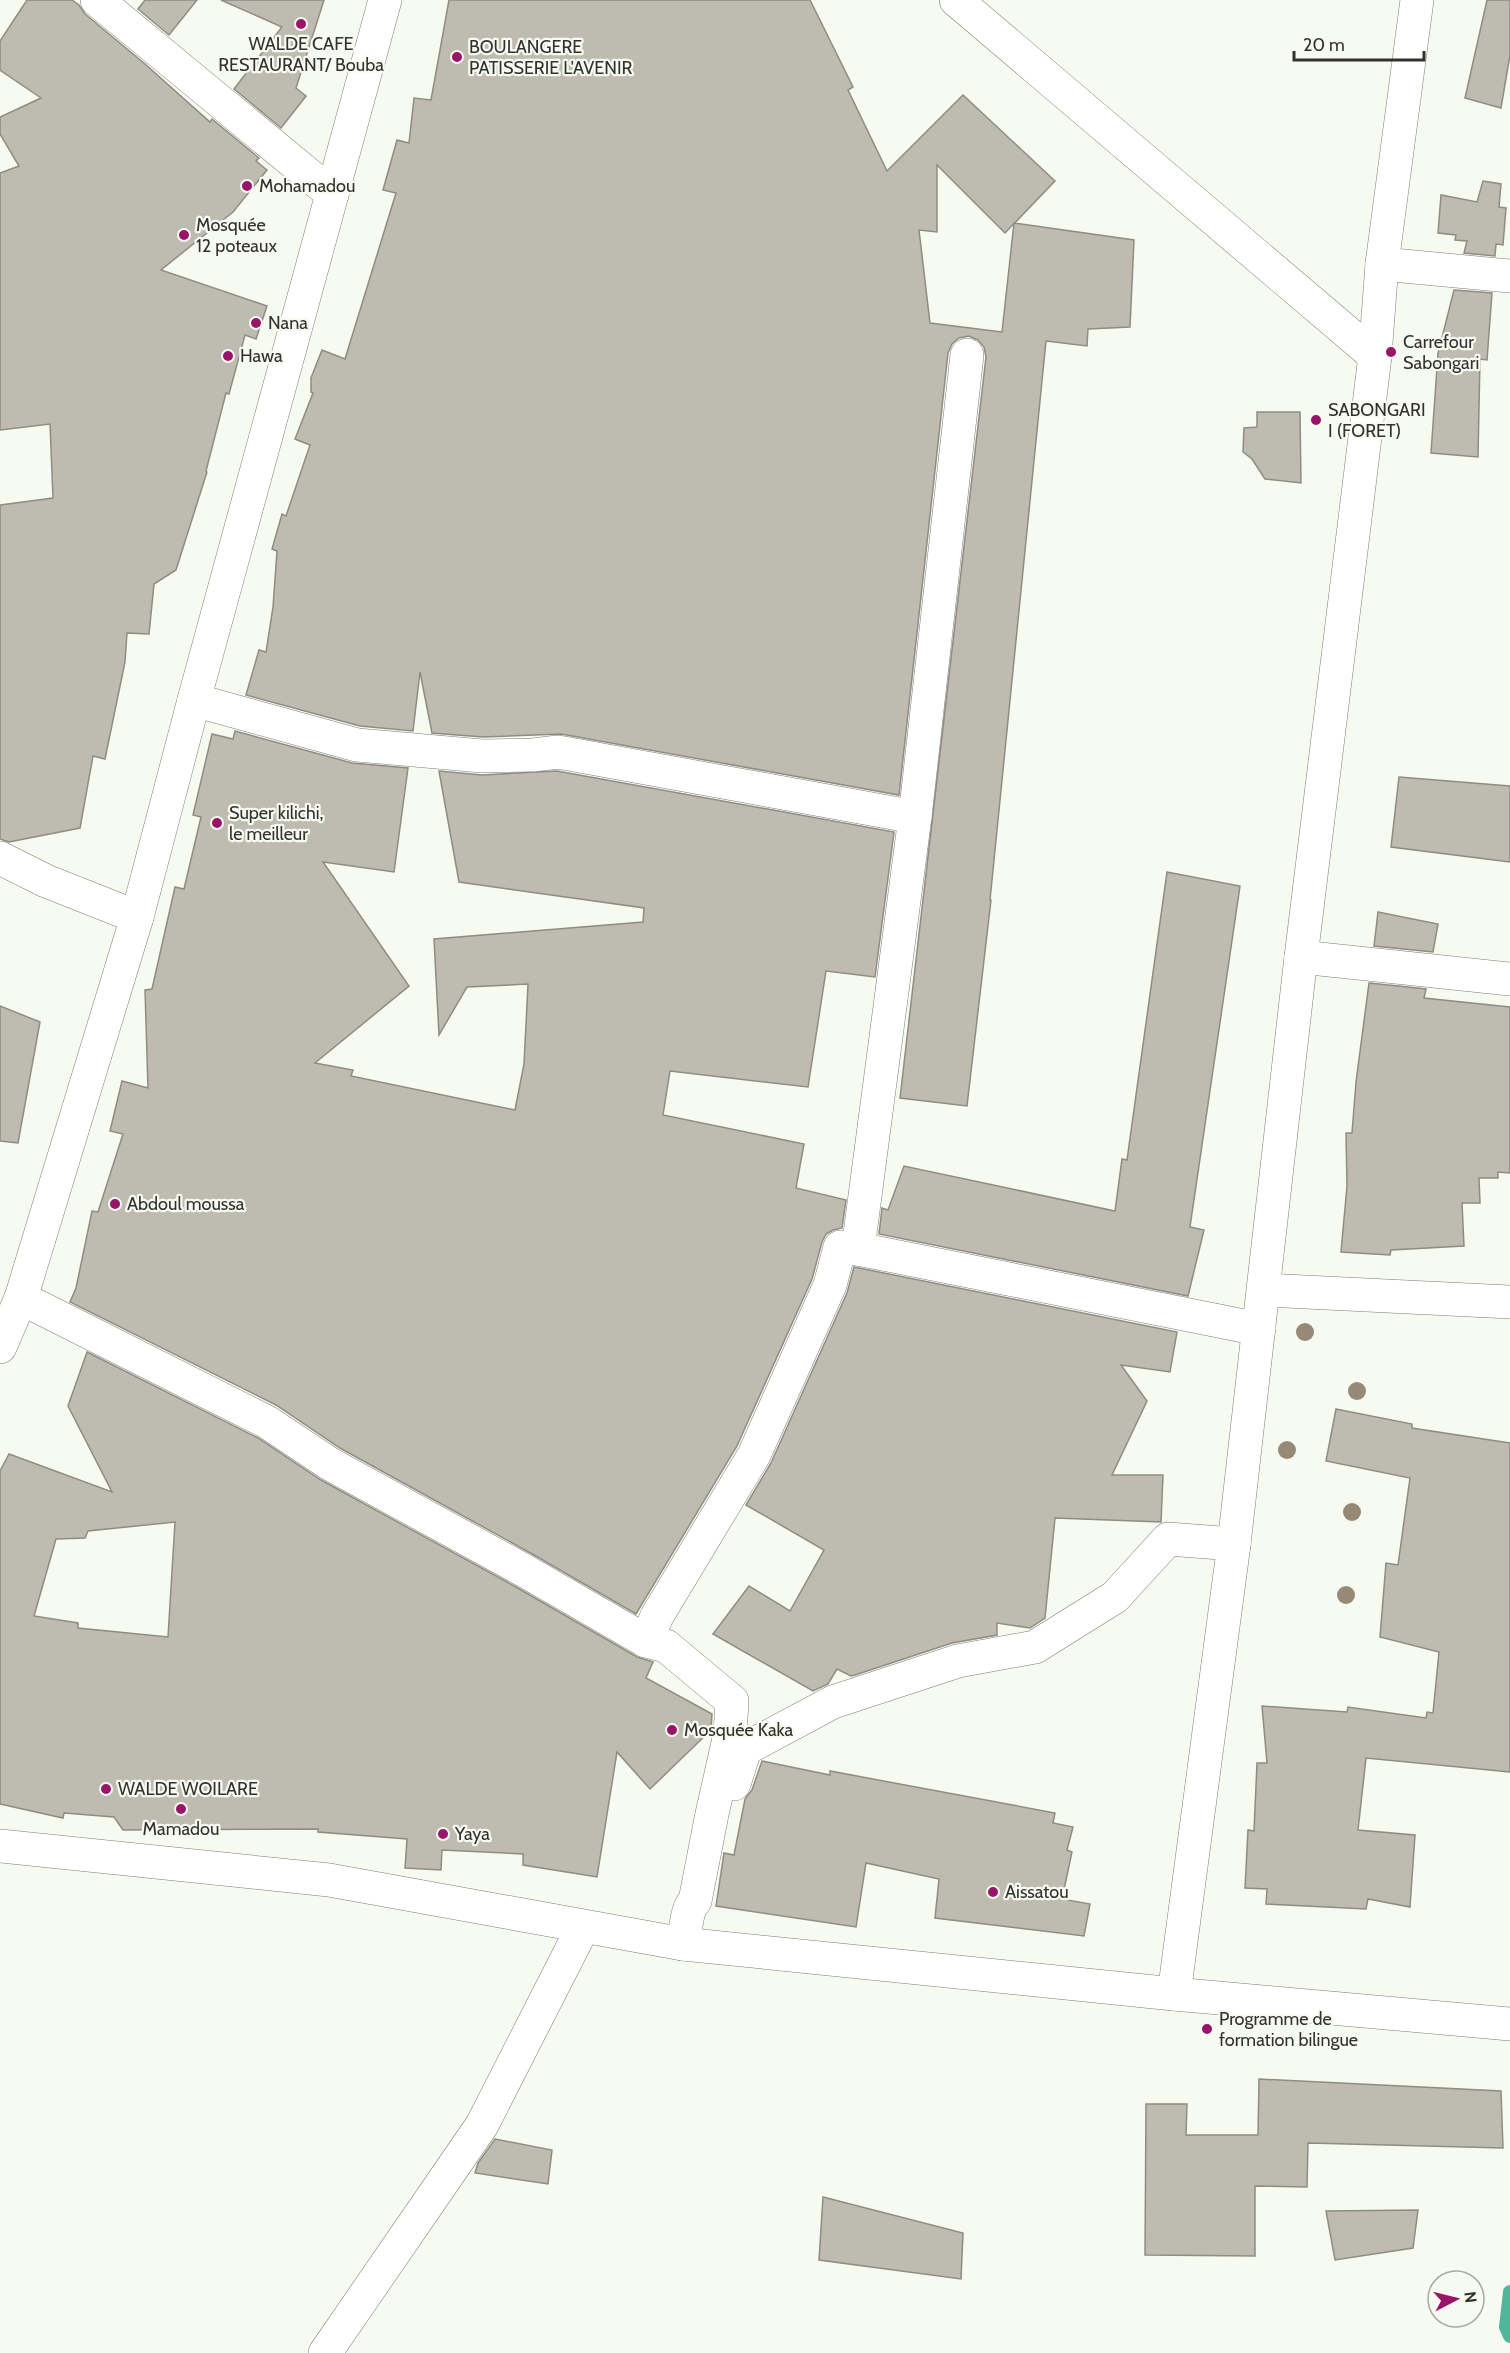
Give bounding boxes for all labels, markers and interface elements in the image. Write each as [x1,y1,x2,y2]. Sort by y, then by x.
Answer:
marker: WALDE CAFE RESTAURANT/ Bouba [294,17,308,31]
scale bar [1294,24,1424,62]
place label: WALDE CAFE RESTAURANT/ Bouba [218,33,384,76]
text: 20 m [1303,34,1345,56]
place label: BOULANGERE PATISSERIE L'AVENIR [469,36,632,79]
marker: BOULANGERE PATISSERIE L'AVENIR [450,50,464,64]
place label: Mohamadou [259,175,355,197]
marker: Mohamadou [240,179,254,193]
place label: Mosquée 12 poteaux [196,214,277,257]
marker: Mosquée 12 poteaux [177,228,191,242]
place label: Nana [268,312,308,334]
marker: Nana [249,316,263,330]
place label: Carrefour Sabongari [1403,331,1479,374]
place label: Hawa [240,345,283,367]
marker: Carrefour Sabongari [1384,345,1398,359]
marker: Hawa [221,349,235,363]
place label: SABONGARI I (FORET) [1328,399,1426,442]
marker: SABONGARI I (FORET) [1309,413,1323,427]
place label: Super kilichi, le meilleur [229,802,323,845]
marker: Super kilichi, le meilleur [210,816,224,830]
place label: Abdoul moussa [127,1193,245,1215]
marker: Abdoul moussa [108,1197,122,1211]
place label: Mosquée Kaka [684,1719,793,1741]
marker: Mosquée Kaka [665,1723,679,1737]
place label: WALDE WOILARE [118,1778,258,1800]
marker: WALDE WOILARE [99,1782,113,1796]
marker: Mamadou [174,1802,188,1816]
place label: Mamadou [143,1818,219,1840]
place label: Yaya [454,1823,490,1845]
marker: Yaya [436,1827,450,1841]
place label: Aissatou [1005,1881,1069,1903]
marker: Aissatou [986,1885,1000,1899]
place label: Programme de formation bilingue [1219,2008,1358,2051]
marker: Programme de formation bilingue [1200,2022,1214,2036]
north arrow [1426,2269,1486,2329]
text: N [1460,2290,1481,2304]

